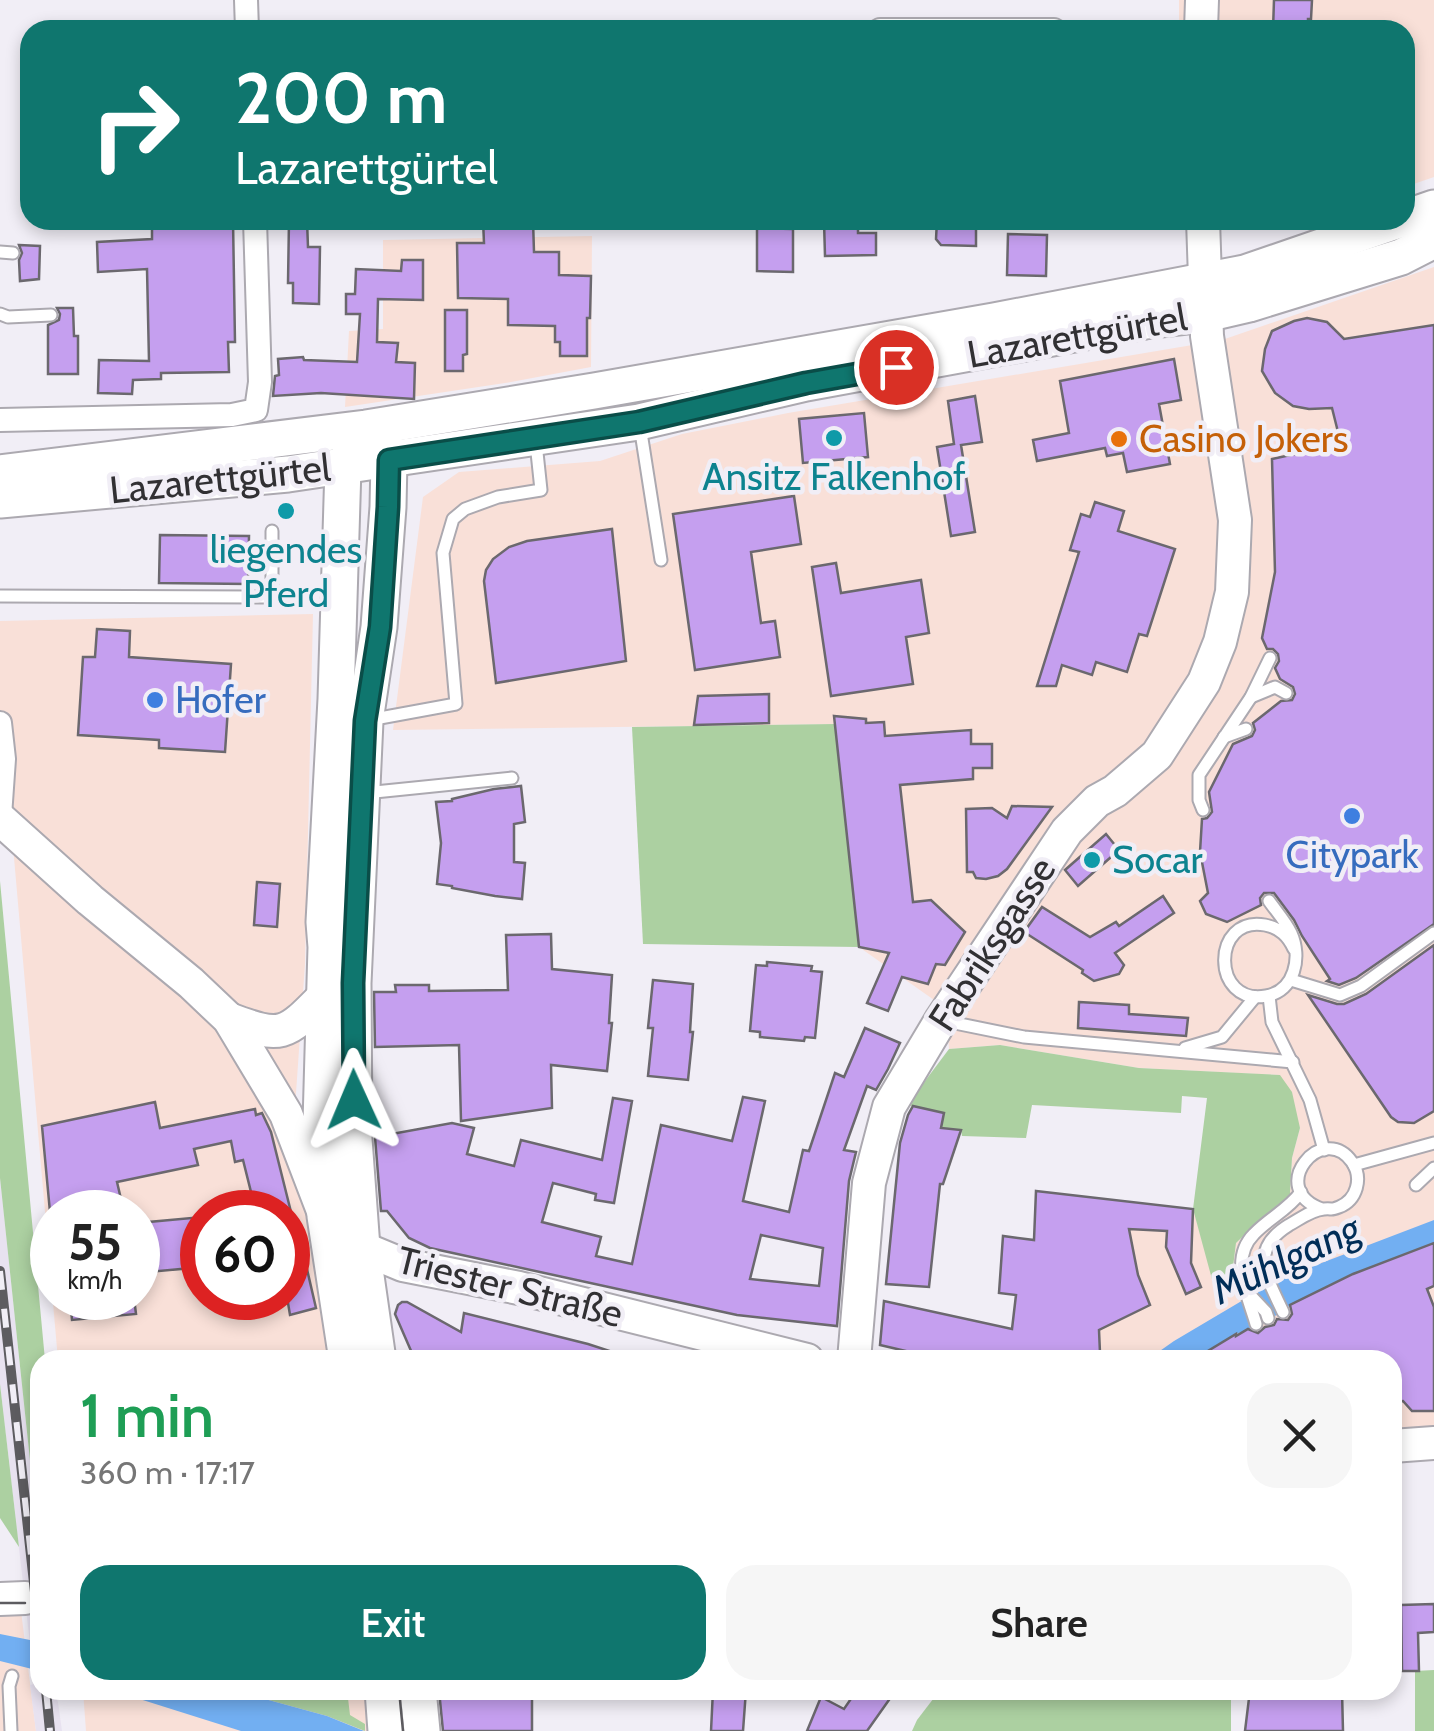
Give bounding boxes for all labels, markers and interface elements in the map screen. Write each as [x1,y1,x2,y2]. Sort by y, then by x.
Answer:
text: 200 m [235,55,447,141]
icon: right [70,60,200,190]
text: Lazarettgürtel [235,141,498,195]
street label: Lazarettgürtel [964,293,1190,378]
pin [854,325,939,410]
icon: arrive [869,340,924,395]
place label: Casino Jokers [1139,415,1349,462]
marker: Ansitz Falkenhof [823,427,845,449]
marker: Casino Jokers [1108,428,1130,450]
street label: Lazarettgürtel [107,444,333,513]
place label: Ansitz Falkenhof [702,453,966,500]
marker: liegendes Pferd [275,500,297,522]
place label: liegendes Pferd [210,526,362,617]
place label: Hofer [175,676,266,723]
marker: Hofer [144,689,166,711]
marker: Citypark [1341,805,1363,827]
place label: Citypark [1285,831,1419,878]
place label: Socar [1112,836,1203,883]
street label: Fabriksgasse [918,848,1065,1040]
marker: Socar [1081,849,1103,871]
position arrow [302,1048,406,1152]
speed limit sign: 60 [180,1190,310,1320]
water label: Mühlgang [1203,1202,1369,1315]
text: 55 [68,1212,122,1273]
street label: Triester Straße [393,1236,628,1337]
text: km/h [68,1265,122,1295]
text: 1 min [80,1379,214,1452]
button: close [1247,1383,1352,1488]
text: 360 m · 17:17 [80,1453,255,1492]
button: Exit [80,1565,706,1680]
button: Share [726,1565,1352,1680]

